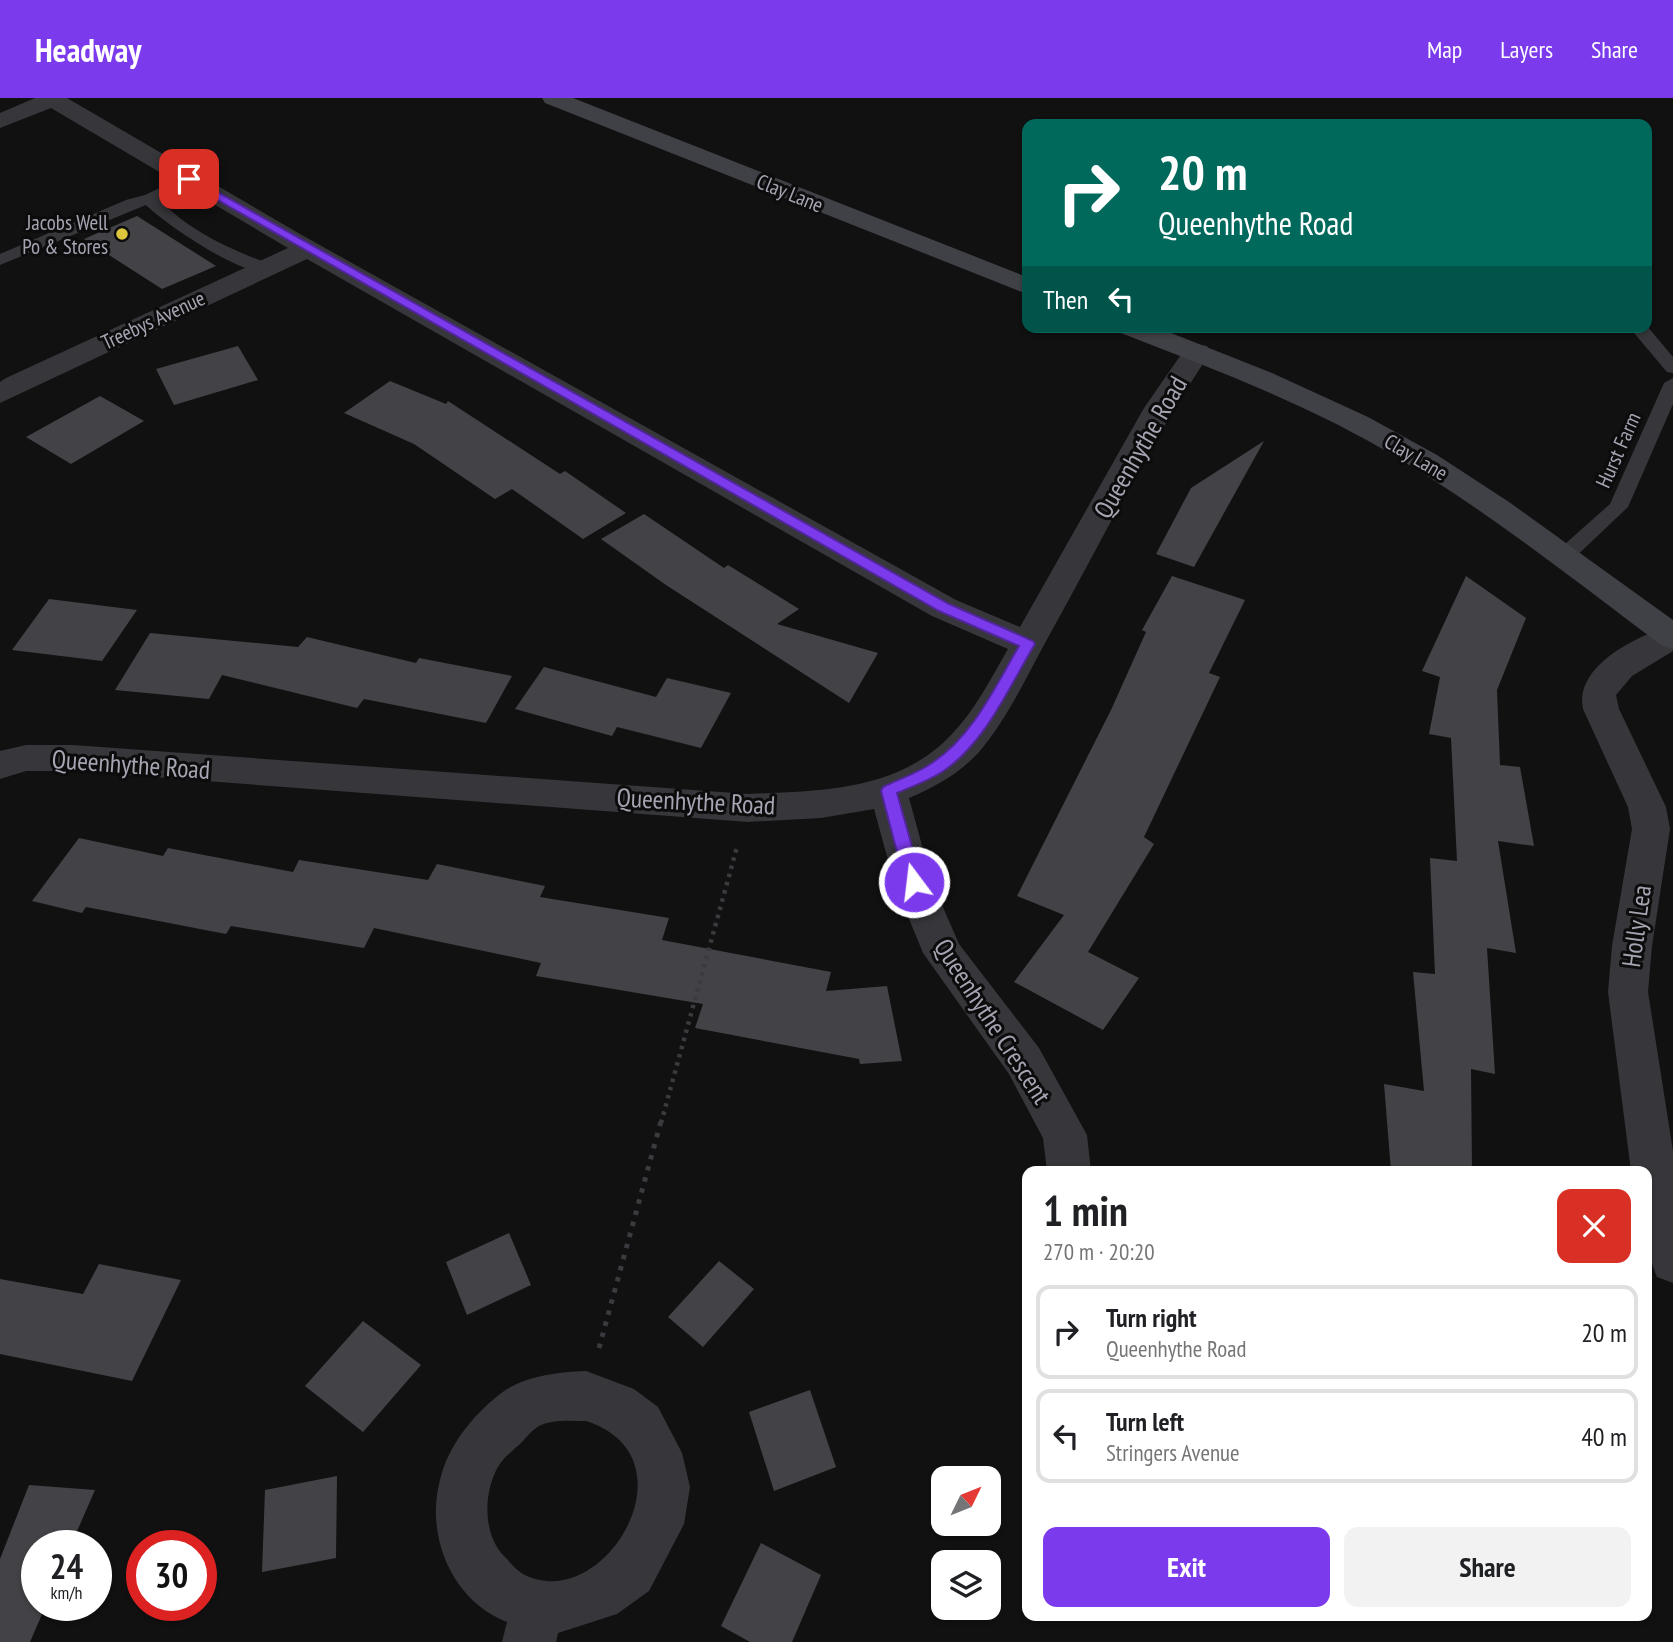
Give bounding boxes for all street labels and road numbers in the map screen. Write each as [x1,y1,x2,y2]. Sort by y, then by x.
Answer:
street label: Clay Lane [753,167,827,219]
street label: Treebys Avenue [97,284,209,356]
street label: Queenhythe Road [1086,370,1194,524]
street label: Hurst Farm [1589,408,1647,492]
street label: Clay Lane [1379,428,1453,486]
street label: Queenhythe Road [51,742,211,786]
street label: Queenhythe Road [616,780,776,822]
street label: Holly Lea [1614,883,1658,969]
street label: Queenhythe Crescent [927,932,1059,1110]

